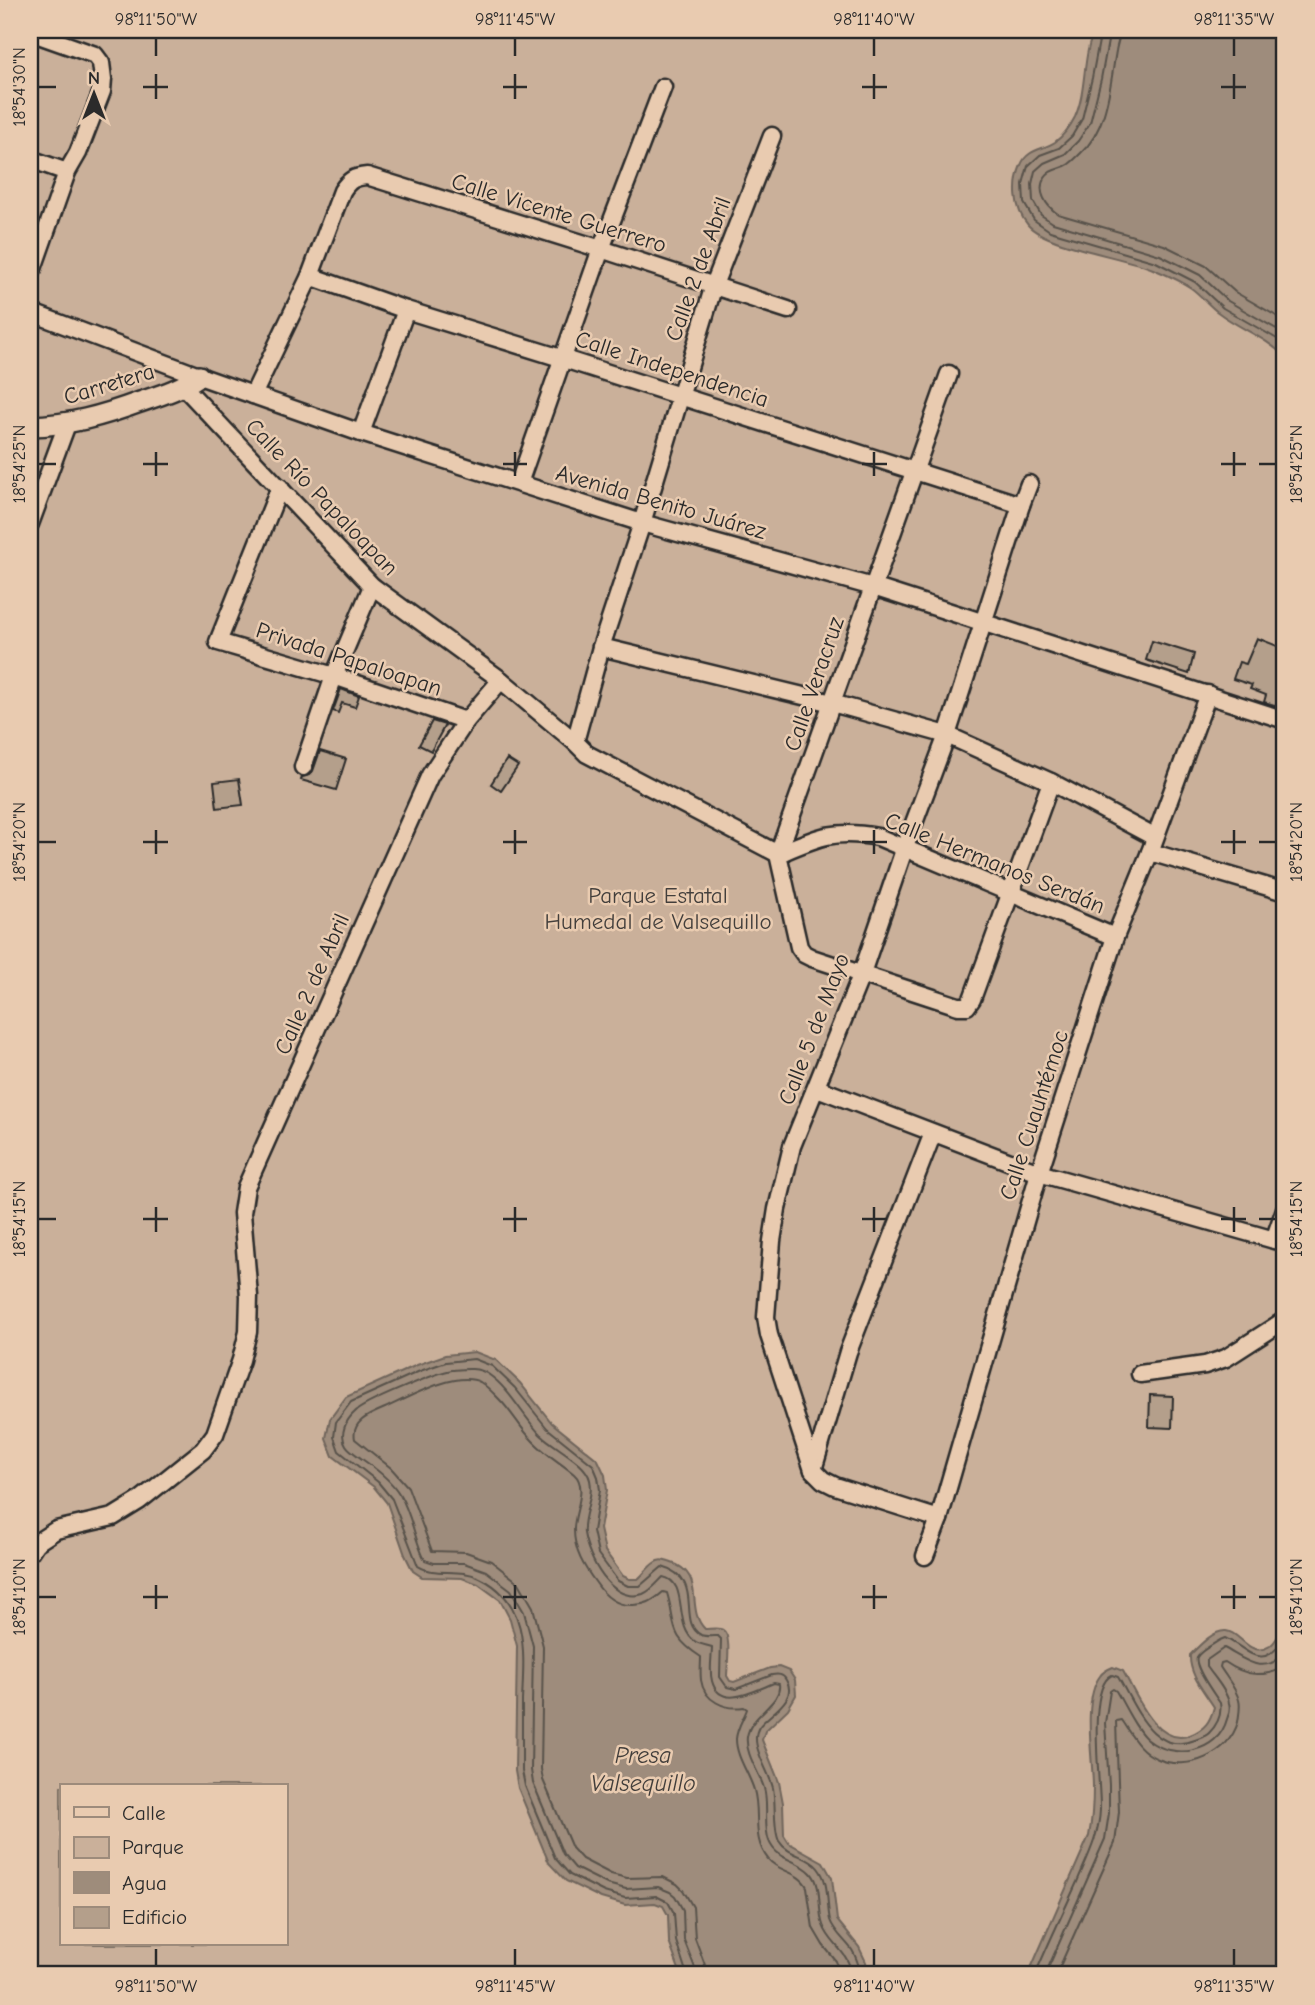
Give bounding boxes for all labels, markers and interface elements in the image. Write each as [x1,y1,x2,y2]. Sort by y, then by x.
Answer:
text: 98°11'50"W [115,9,198,30]
text: 98°11'45"W [475,9,555,30]
text: 98°11'40"W [833,9,915,30]
text: 98°11'35"W [1194,9,1275,30]
text: 18°54'30"N [9,47,30,127]
north arrow [60,60,130,130]
text: N [88,67,100,89]
street label: Calle Vicente Guerrero [448,167,670,259]
street label: Calle 2 de Abril [659,193,737,345]
street label: Calle Independencia [572,325,772,413]
street label: Carretera [60,357,158,411]
street label: Calle Río Papaloapan [240,413,404,581]
text: 18°54'25"N [9,425,30,503]
text: 18°54'25"N [1286,425,1307,503]
street label: Avenida Benito Juárez [553,459,769,545]
street label: Calle Veracruz [778,613,850,755]
street label: Privada Papaloapan [253,616,445,702]
text: 18°54'20"N [9,802,30,882]
text: 18°54'20"N [1286,802,1307,882]
street label: Calle Hermanos Serdán [881,806,1109,920]
park label: Parque Estatal Humedal de Valsequillo [544,882,772,935]
street label: Calle 2 de Abril [269,909,355,1059]
street label: Calle 5 de Mayo [773,949,855,1109]
street label: Calle Cuauhtémoc [994,1027,1074,1203]
text: 18°54'15"N [9,1181,30,1257]
text: 18°54'15"N [1286,1181,1307,1257]
text: 18°54'10"N [9,1558,30,1636]
text: 18°54'10"N [1286,1558,1307,1636]
water label: Presa Valsequillo [590,1741,696,1797]
legend [60,1784,287,1946]
text: Calle [122,1801,165,1825]
text: Parque [122,1835,184,1859]
text: Agua [122,1871,167,1895]
text: Edificio [122,1905,187,1929]
text: 98°11'50"W [115,1976,198,1997]
text: 98°11'45"W [475,1976,555,1997]
text: 98°11'40"W [833,1976,915,1997]
text: 98°11'35"W [1194,1976,1275,1997]

